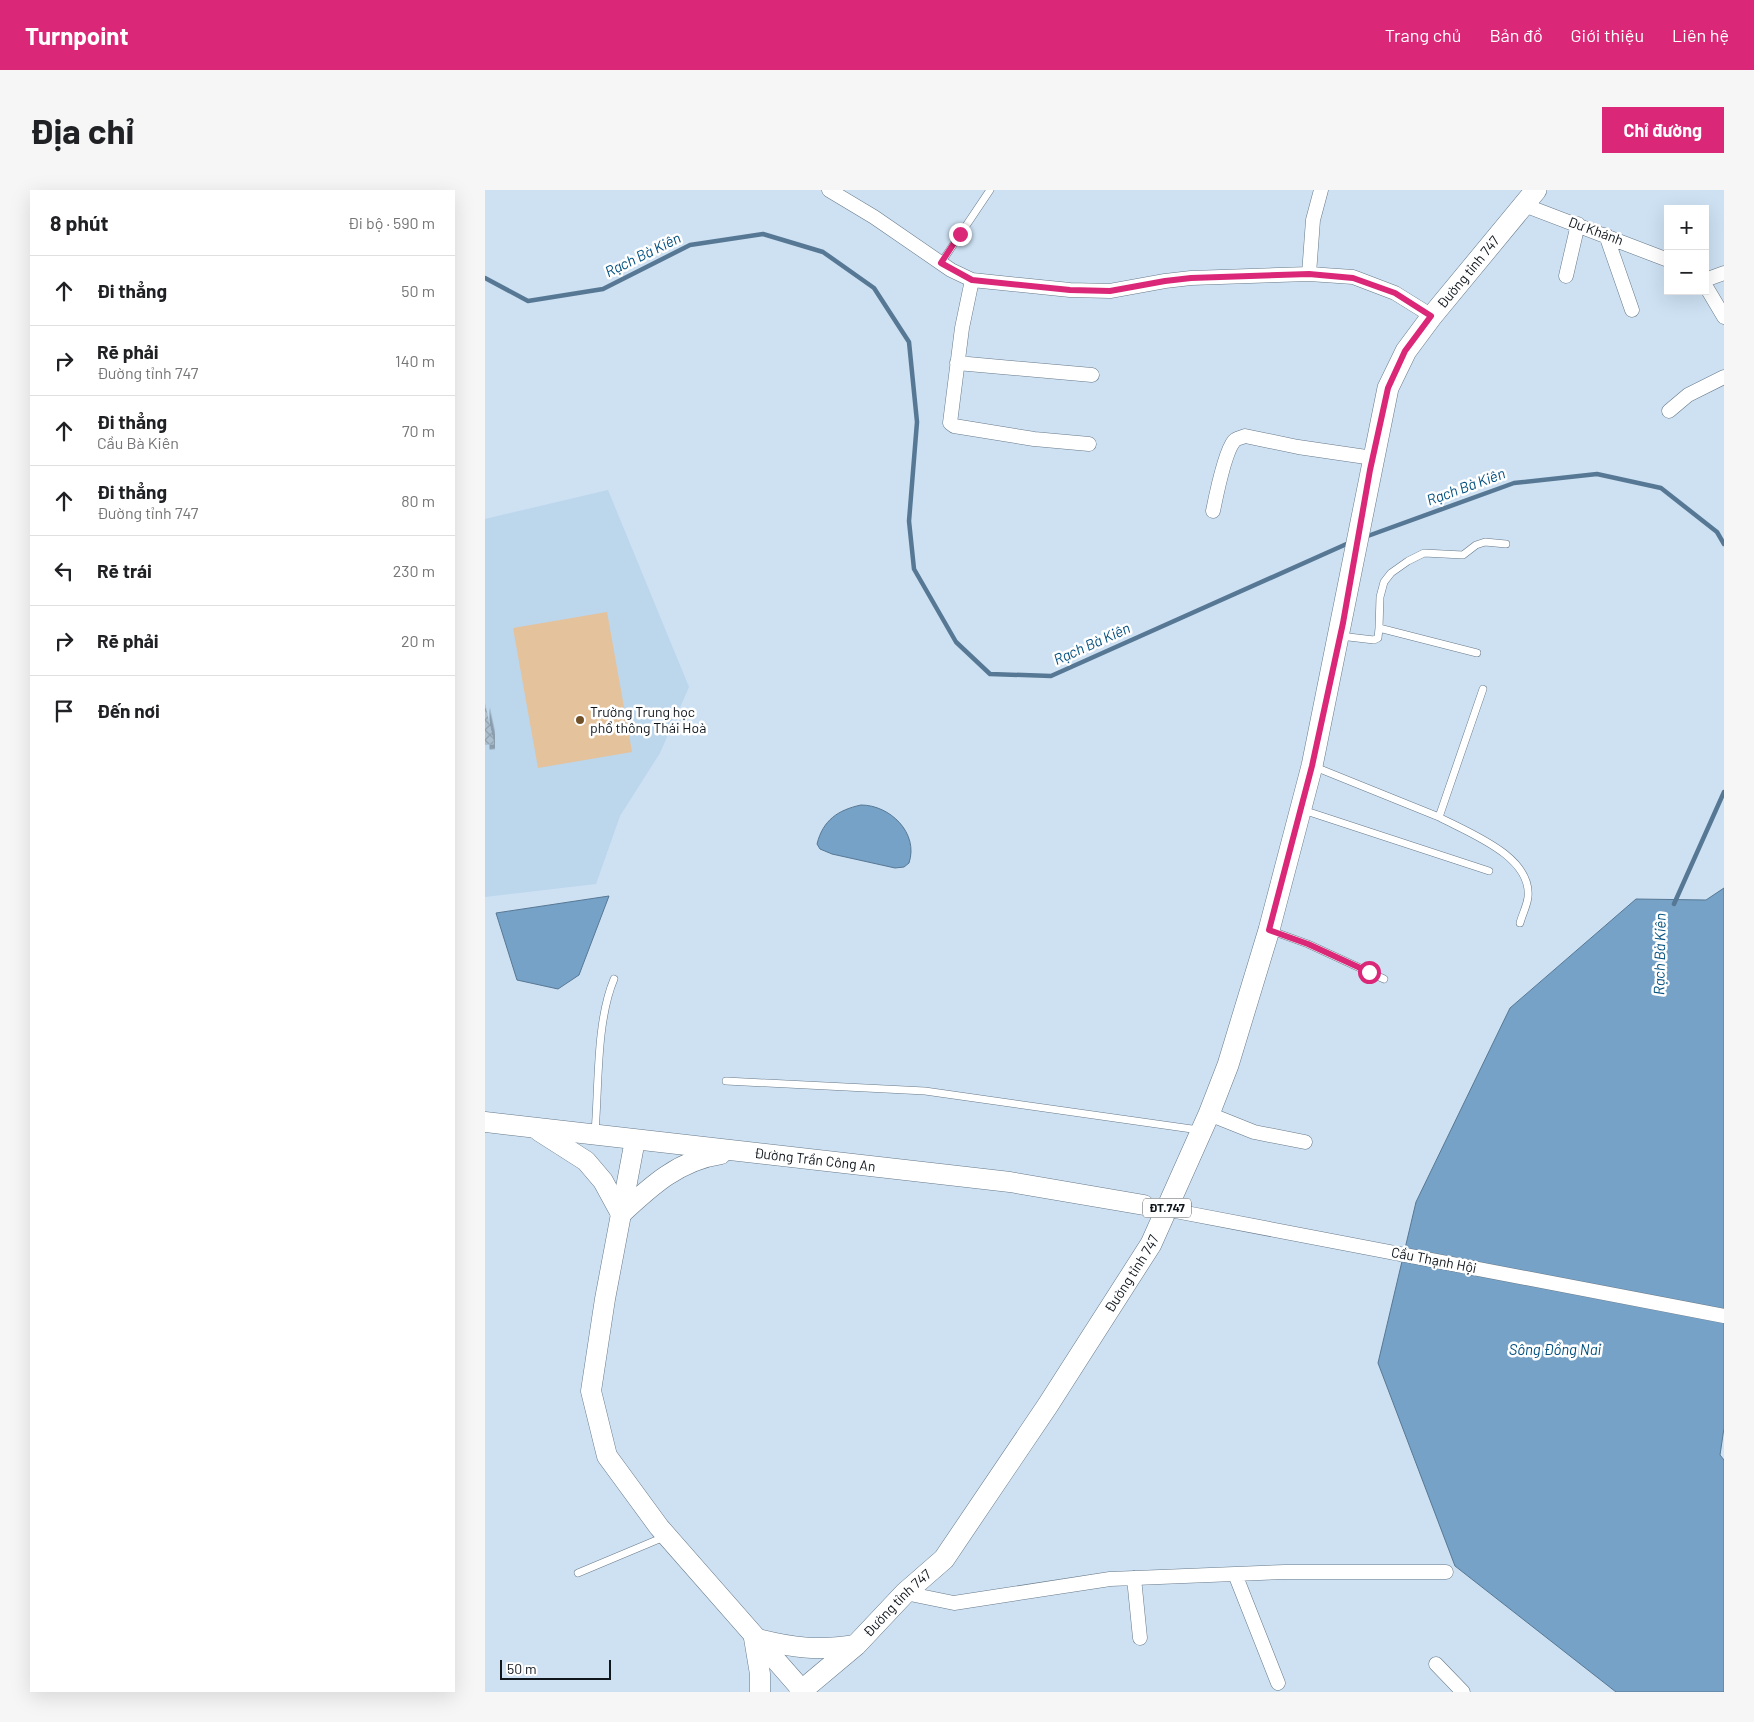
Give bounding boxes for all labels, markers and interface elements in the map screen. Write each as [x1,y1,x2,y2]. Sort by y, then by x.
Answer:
text: Turnpoint [25,21,129,50]
text: Trang chủ [1385,24,1461,46]
text: Bản đồ [1489,24,1543,46]
text: Giới thiệu [1571,24,1644,46]
text: Liên hệ [1672,24,1729,46]
button: Chỉ đường [1602,107,1724,153]
text: Địa chỉ [30,109,134,151]
map controls [1664,205,1709,295]
button: + [1664,205,1709,250]
text: 8 phút [50,210,108,235]
text: Đi bộ · 590 m [348,213,435,232]
street label: Dư Khánh [1566,213,1626,248]
route end [949,223,972,246]
water label: Rạch Bà Kiên [602,228,684,280]
street label: Đường tỉnh 747 [1433,232,1503,311]
button: − [1664,250,1709,295]
icon: ahead [50,277,78,305]
text: Đi thẳng [97,279,167,302]
text: 50 m [401,281,435,300]
text: Rẽ phải [97,340,159,363]
icon: right [50,347,78,375]
text: 140 m [395,351,435,370]
text: Đường tỉnh 747 [97,363,198,382]
text: Đi thẳng [97,410,167,433]
icon: ahead [50,417,78,445]
text: 70 m [402,421,435,440]
text: Cầu Bà Kiên [97,433,179,452]
water label: Rạch Bà Kiên [1424,464,1507,509]
text: Đi thẳng [97,480,167,503]
icon: ahead [50,487,78,515]
text: 80 m [401,491,435,510]
text: Đường tỉnh 747 [97,503,198,522]
icon: left [50,557,78,585]
text: Rẽ trái [97,559,152,582]
text: 230 m [393,561,435,580]
water label: Rạch Bà Kiên [1050,618,1133,668]
icon: right [50,627,78,655]
text: Rẽ phải [97,629,159,652]
text: 20 m [401,631,435,650]
icon: arrive [50,697,78,725]
text: Đến nơi [97,699,160,722]
place label: Trường Trung học phổ thông Thái Hoà [590,703,706,736]
marker: Trường Trung học phổ thông Thái Hoà [574,714,586,726]
water label: Rạch Bà Kiên [1649,913,1669,995]
route start [1358,961,1381,984]
street label: Đường Trần Công An [753,1144,876,1175]
road number: ĐT.747 [1143,1198,1191,1218]
street label: Đường tỉnh 747 [1100,1232,1162,1315]
street label: Cầu Thạnh Hội [1390,1243,1478,1276]
water label: Sông Đồng Nai [1509,1340,1602,1358]
street label: Đường tỉnh 747 [859,1565,935,1640]
scale bar [500,1657,611,1680]
text: 50 m [507,1660,536,1677]

